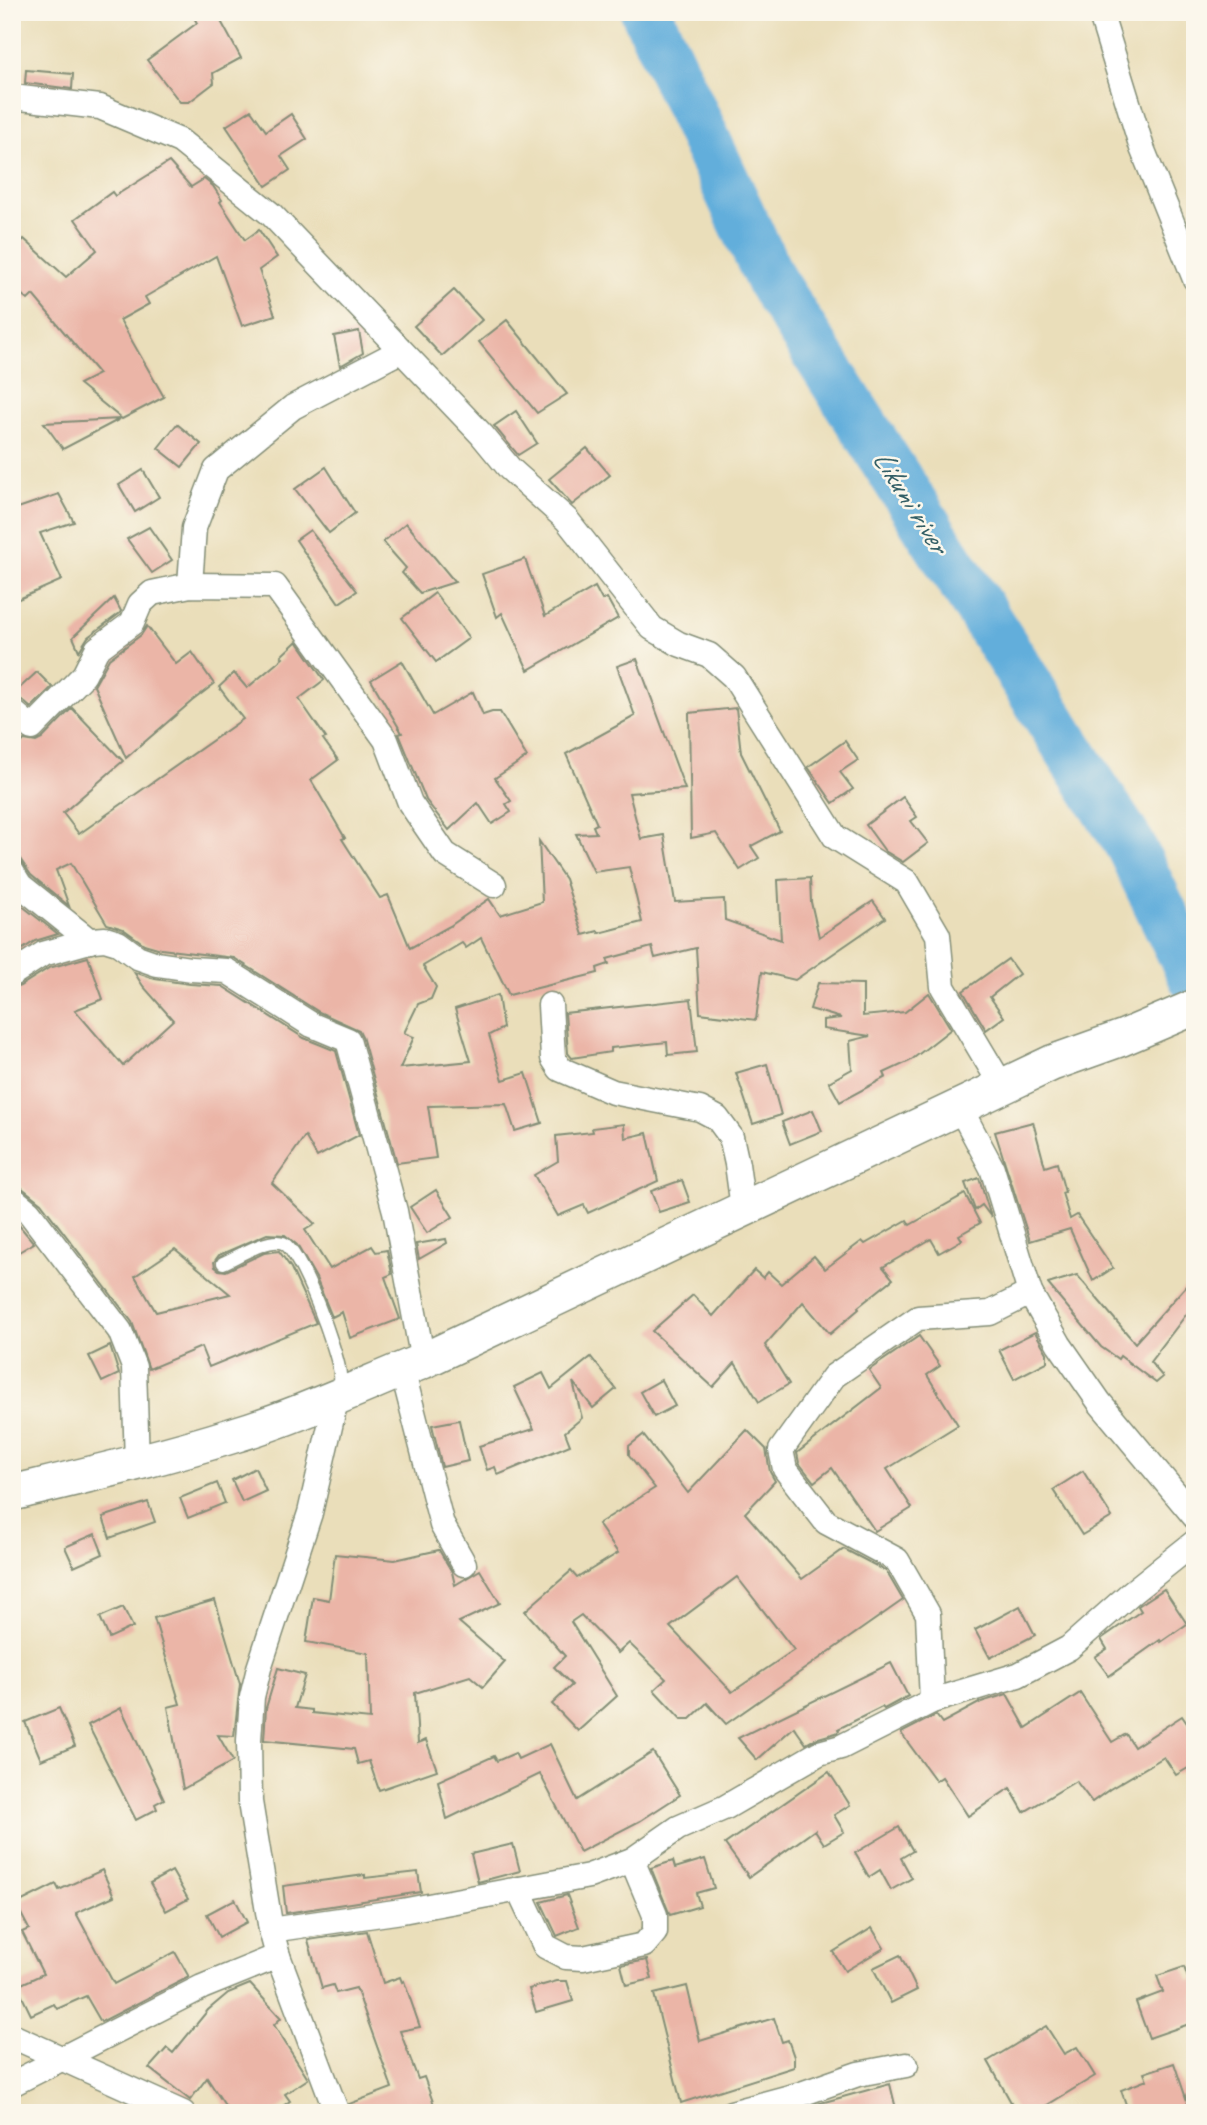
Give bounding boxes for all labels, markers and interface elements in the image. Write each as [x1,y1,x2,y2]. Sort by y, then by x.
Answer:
water label: Likuni river [865,442,960,563]

